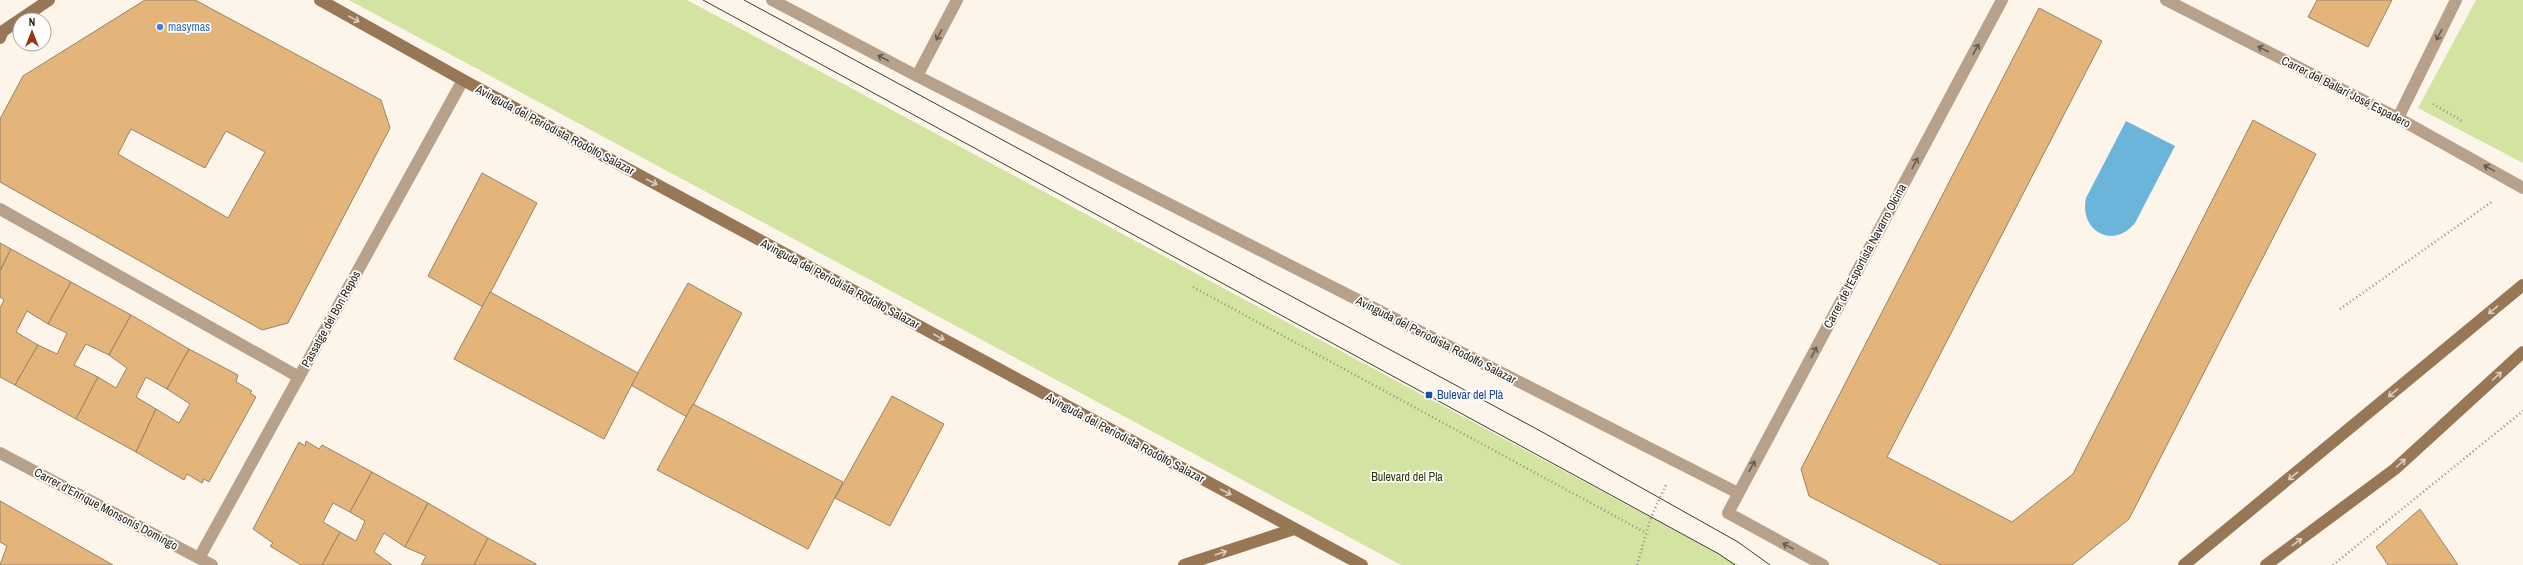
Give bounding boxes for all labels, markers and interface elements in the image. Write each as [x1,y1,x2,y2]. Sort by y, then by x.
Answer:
north arrow [12,12,52,52]
text: N [29,15,35,29]
one-way arrow [348,16,360,23]
place label: masymas [168,19,210,35]
marker: masymas [155,22,165,32]
one-way arrow [935,28,942,40]
one-way arrow [2435,29,2442,41]
one-way arrow [1973,43,1981,55]
one-way arrow [2257,45,2269,52]
street label: Carrer del Ballarí José Espadero [2279,52,2413,132]
one-way arrow [877,54,889,61]
street label: Avinguda del Periodista Rodolfo Salazar [472,81,638,179]
one-way arrow [1912,157,1919,169]
one-way arrow [2483,164,2495,172]
one-way arrow [646,179,658,186]
street label: Carrer de l'Esportista Navarro Olcina [1820,180,1910,331]
street label: Avinguda del Periodista Rodolfo Salazar [757,235,923,333]
street label: Passatge del Bon Repòs [298,268,364,370]
street label: Avinguda del Periodista Rodolfo Salazar [1352,292,1519,388]
one-way arrow [2488,306,2498,315]
one-way arrow [933,334,945,341]
one-way arrow [1810,346,1818,358]
one-way arrow [2492,371,2502,380]
place label: Bulevar del Plà [1437,387,1504,403]
one-way arrow [2387,388,2398,397]
street label: Avinguda del Periodista Rodolfo Salazar [1042,389,1208,487]
marker: Bulevar del Plà [1424,390,1434,400]
one-way arrow [2396,458,2406,468]
one-way arrow [1749,460,1757,472]
street label: Carrer d'Enrique Monsonís Domingo [31,464,181,554]
park label: Bulevard del Pla [1371,469,1443,485]
one-way arrow [2287,471,2298,480]
one-way arrow [1220,489,1232,496]
one-way arrow [2292,537,2303,546]
one-way arrow [1783,542,1795,550]
one-way arrow [1214,549,1227,556]

